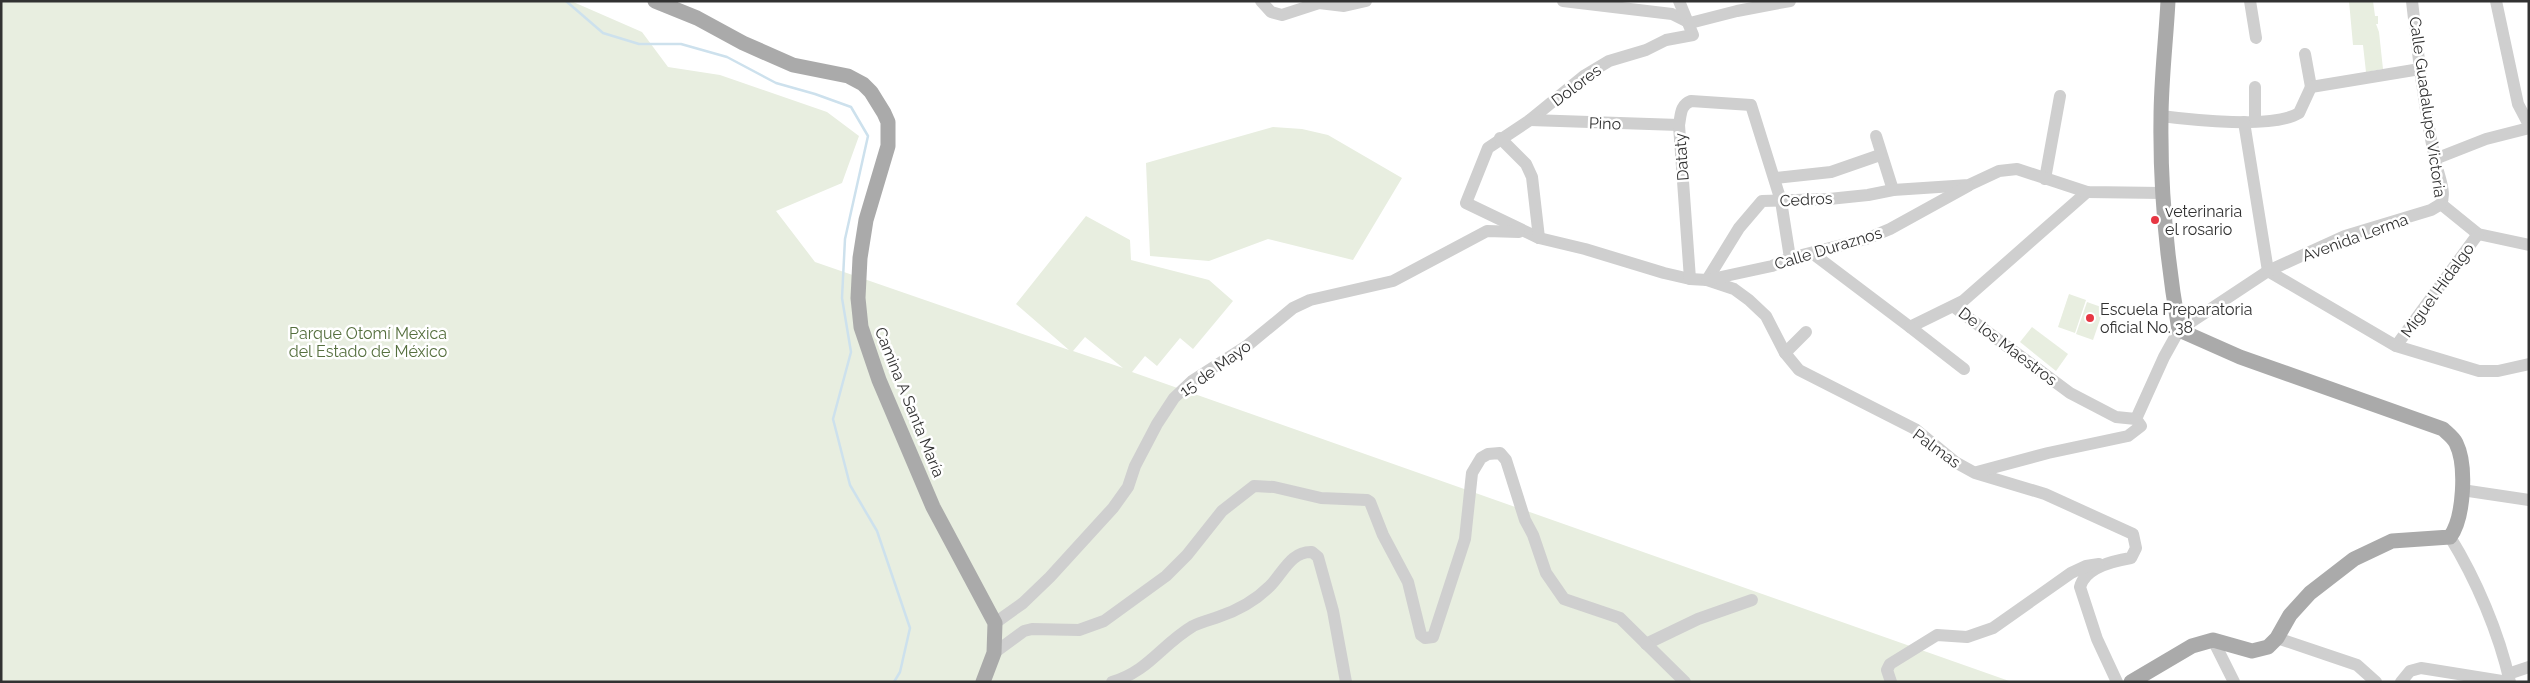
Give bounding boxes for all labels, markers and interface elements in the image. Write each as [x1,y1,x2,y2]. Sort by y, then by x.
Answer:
street label: Calle Guadalupe Victoria [2405,15,2450,199]
street label: Dolores [1548,60,1605,110]
street label: Pino [1589,113,1621,134]
street label: Dataty [1670,132,1693,182]
street label: Cedros [1779,189,1833,210]
place label: veterinaria el rosario [2165,202,2242,239]
street label: Avenida Lerma [2300,210,2411,265]
marker: veterinaria el rosario [2149,214,2161,226]
street label: Calle Duraznos [1772,223,1885,274]
street label: Miguel Hidalgo [2397,239,2478,341]
place label: Escuela Preparatoria oficial No. 38 [2100,300,2252,337]
street label: De los Maestros [1955,303,2061,390]
marker: Escuela Preparatoria oficial No. 38 [2084,312,2096,324]
park label: Parque Otomí Mexica del Estado de México [289,324,447,361]
street label: Camina A Santa María [871,324,948,480]
street label: 15 de Mayo [1176,336,1255,401]
street label: Palmas [1909,425,1964,472]

